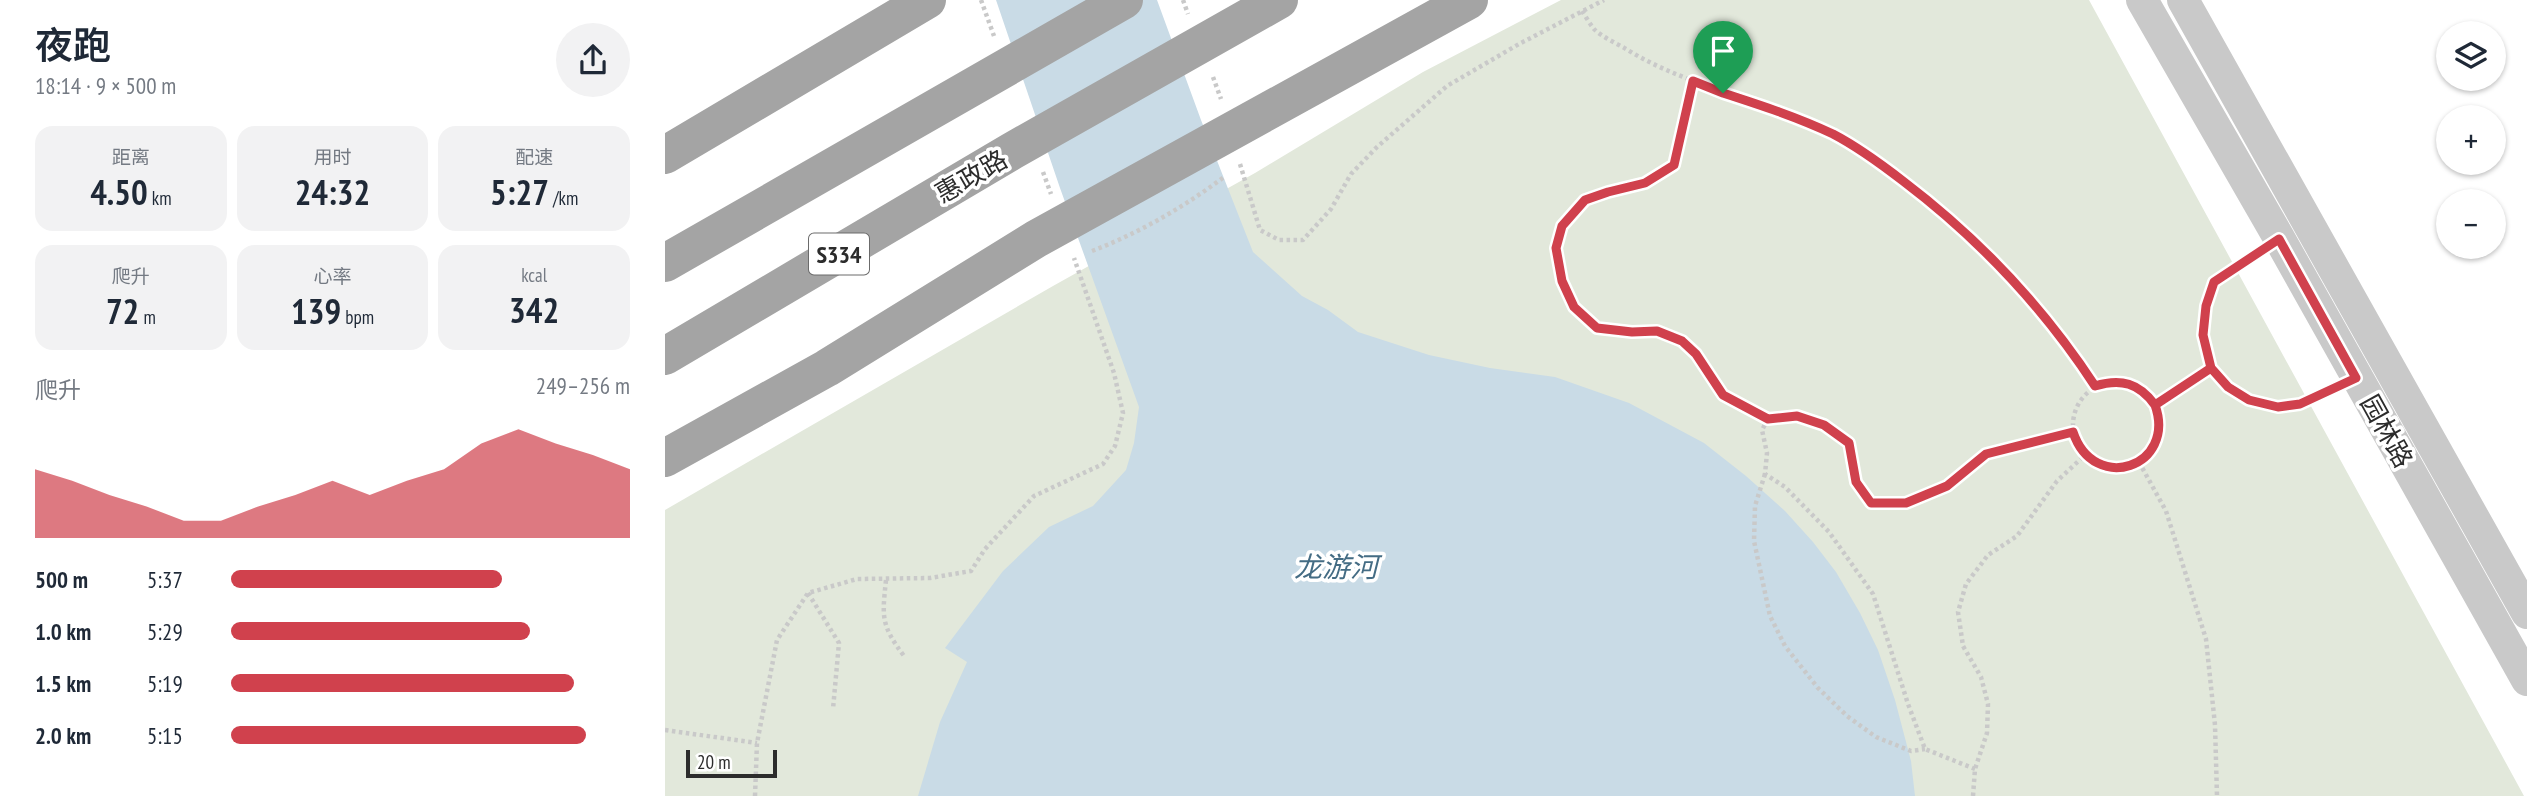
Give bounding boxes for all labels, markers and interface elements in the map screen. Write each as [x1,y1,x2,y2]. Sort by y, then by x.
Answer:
text: 夜跑 [35,20,111,69]
pin [1693,21,1753,93]
map controls [2436,21,2506,259]
button: layers [2436,21,2506,91]
button: share [556,23,630,97]
icon: arrive [1704,32,1742,70]
text: 18:14 · 9 × 500 m [35,71,176,100]
button: + [2436,105,2506,175]
street label: 惠政路 [929,142,1013,210]
text: 距离 [112,145,150,169]
text: 用时 [313,145,352,169]
text: 配速 [515,145,553,169]
text: 4.50 [90,169,148,215]
text: 24:32 [295,169,370,215]
text: 5:27 [490,169,549,215]
text: km [148,186,172,210]
text: /km [549,186,578,210]
button: − [2436,189,2506,259]
road number: S334 [809,233,869,274]
text: kcal [521,263,547,287]
text: 爬升 [112,264,150,288]
text: 心率 [313,264,352,288]
text: 342 [509,287,559,333]
text: 72 [106,288,139,334]
text: 139 [291,288,341,334]
text: m [139,305,156,329]
text: bpm [341,305,374,329]
text: 249–256 m [536,371,630,400]
text: 爬升 [35,375,81,404]
street label: 园林路 [2354,389,2420,473]
water label: 龙游河 [1294,548,1383,585]
text: 500 m [35,565,88,594]
text: 5:37 [147,565,183,594]
text: 1.0 km [35,617,91,646]
text: 5:29 [147,617,183,646]
text: 1.5 km [35,669,91,698]
text: 5:19 [147,669,183,698]
text: 2.0 km [35,721,91,750]
text: 5:15 [147,721,183,750]
scale bar [686,747,777,779]
text: 20 m [697,750,731,774]

